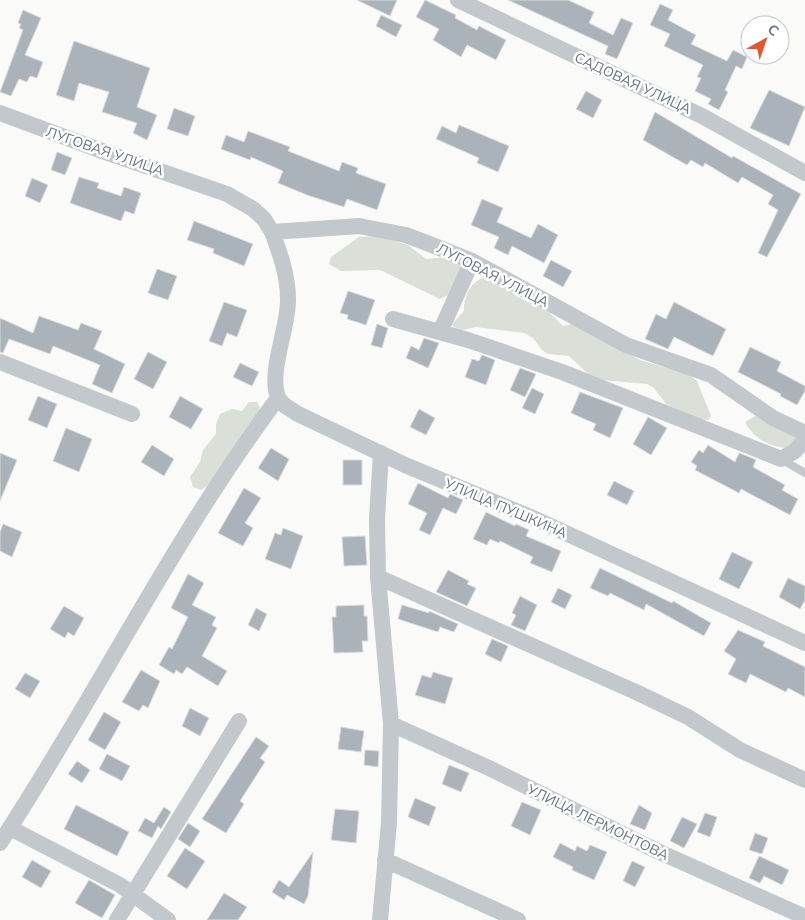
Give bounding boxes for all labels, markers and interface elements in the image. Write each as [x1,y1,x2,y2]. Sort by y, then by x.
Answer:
north arrow [740,15,790,65]
text: С [764,20,783,40]
street label: САДОВАЯ УЛИЦА [572,48,695,118]
street label: ЛУГОВАЯ УЛИЦА [44,122,167,180]
street label: ЛУГОВАЯ УЛИЦА [434,239,553,311]
street label: УЛИЦА ПУШКИНА [441,474,571,542]
street label: УЛИЦА ЛЕРМОНТОВА [523,779,672,864]

